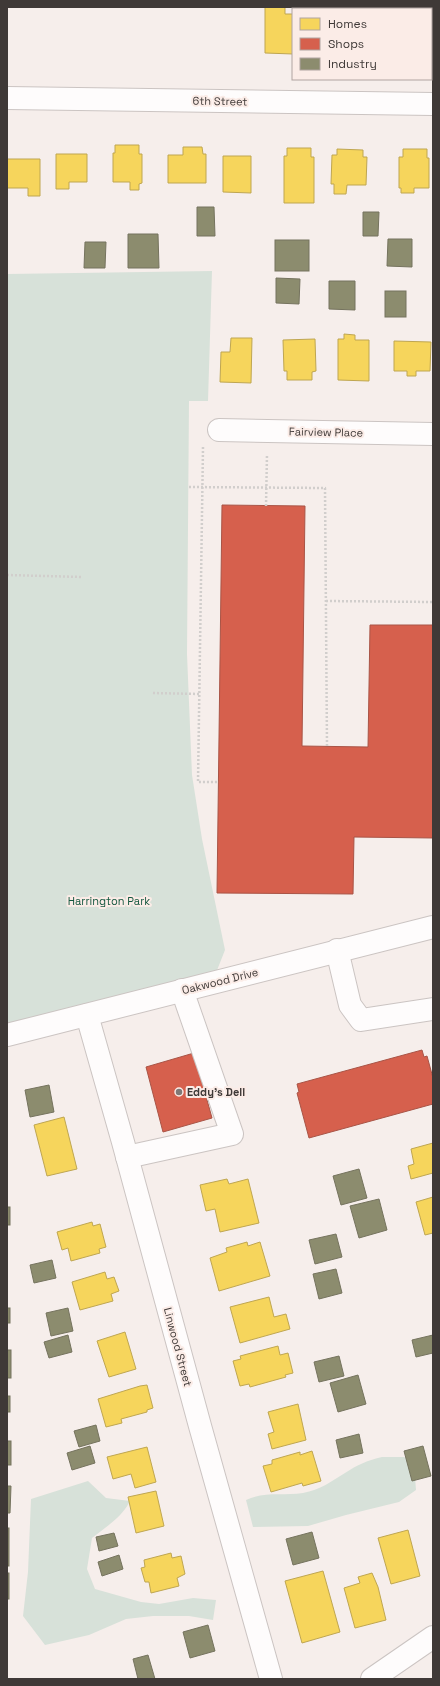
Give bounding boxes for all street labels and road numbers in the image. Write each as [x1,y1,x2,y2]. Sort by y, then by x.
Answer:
street label: 6th Street [192,94,248,108]
street label: Fairview Place [289,424,363,440]
street label: Oakwood Drive [180,965,260,997]
street label: Linwood Street [161,1306,195,1388]

